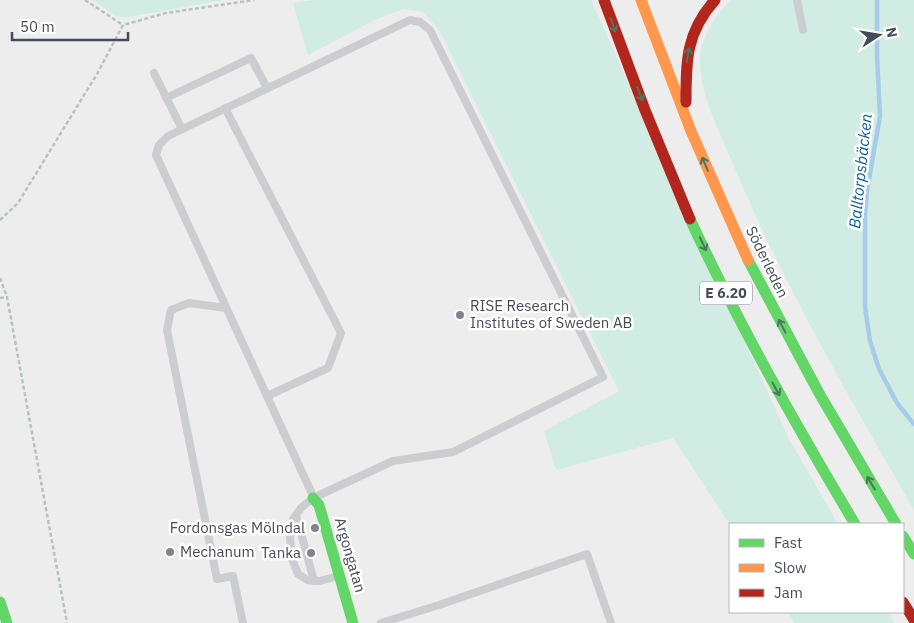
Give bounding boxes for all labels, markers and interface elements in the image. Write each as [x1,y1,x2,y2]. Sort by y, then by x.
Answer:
scale bar [12,10,129,42]
north arrow [854,10,904,60]
one-way arrow [609,16,618,32]
text: 50 m [20,17,55,36]
text: N [882,25,902,39]
one-way arrow [683,48,693,64]
one-way arrow [635,86,645,101]
water label: Balltorpsbäcken [844,113,876,229]
one-way arrow [700,157,709,172]
street label: Söderleden [742,223,793,301]
one-way arrow [699,236,708,251]
road number: E 6.20 [700,282,752,304]
place label: RISE Research Institutes of Sweden AB [470,296,632,332]
marker: RISE Research Institutes of Sweden AB [454,309,466,321]
one-way arrow [777,319,787,333]
one-way arrow [772,381,782,395]
one-way arrow [865,476,875,490]
street label: Argongatan [331,515,370,595]
place label: Fordonsgas Mölndal [170,518,305,537]
marker: Fordonsgas Mölndal [309,522,321,534]
legend [729,523,904,613]
text: Fast [774,533,802,552]
place label: Mechanum [180,542,255,561]
place label: Tanka [261,543,301,562]
marker: Mechanum [164,546,176,558]
marker: Tanka [305,547,317,559]
text: Slow [774,558,807,577]
text: Jam [774,583,803,602]

